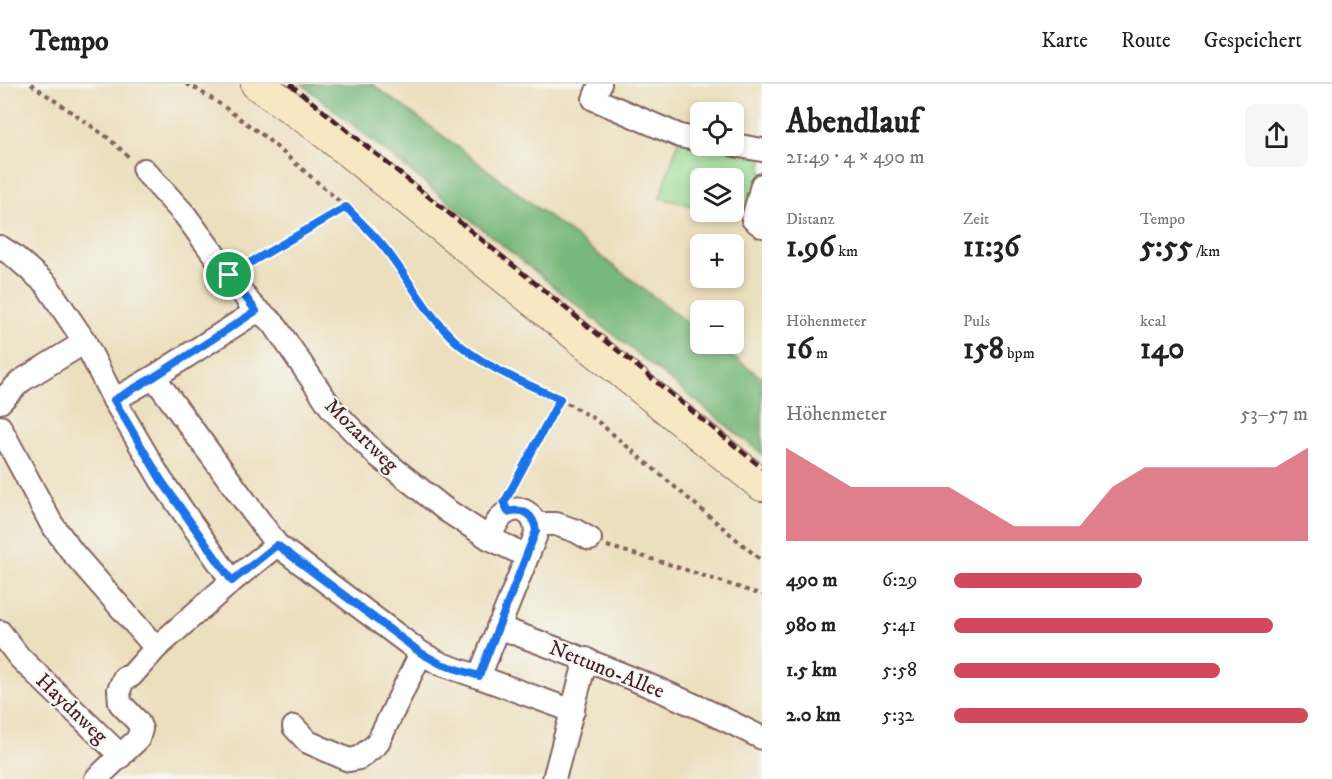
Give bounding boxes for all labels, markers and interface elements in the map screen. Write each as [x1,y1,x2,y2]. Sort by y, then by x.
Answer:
text: Tempo [30,24,109,59]
text: Karte [1041,28,1088,54]
text: Route [1121,28,1171,54]
text: Gespeichert [1204,28,1302,54]
map controls [690,102,744,354]
button: locate [690,102,744,156]
text: Abendlauf [786,102,920,143]
button: share [1245,104,1308,167]
text: 21:49 · 4 × 490 m [786,145,924,170]
button: layers [690,168,744,222]
text: Distanz [786,209,835,229]
text: Zeit [963,209,989,229]
text: Tempo [1140,209,1185,229]
text: 1.96 [786,229,835,266]
text: 11:36 [963,229,1020,266]
text: 5:55 [1140,229,1193,266]
button: + [690,234,744,288]
text: km [835,241,858,261]
text: /km [1193,241,1220,261]
pin [203,249,254,300]
icon: arrive [212,258,245,291]
button: − [690,300,744,354]
text: Höhenmeter [786,311,867,331]
text: Puls [963,311,990,331]
text: kcal [1140,311,1166,331]
text: 16 [786,331,813,368]
text: 158 [963,331,1004,368]
text: 140 [1140,331,1184,368]
text: m [813,343,828,363]
text: bpm [1004,343,1035,363]
street label: Mozartweg [319,393,404,479]
text: Höhenmeter [786,402,887,427]
text: 53–57 m [1240,402,1308,427]
text: 490 m [786,568,838,593]
text: 6:29 [882,568,917,593]
text: 980 m [786,613,836,638]
text: 5:41 [882,613,916,638]
street label: Nettuno-Allee [545,635,668,705]
text: 1.5 km [786,658,837,683]
text: 5:58 [882,658,917,683]
street label: Haydnweg [30,668,113,750]
text: 2.0 km [786,703,841,728]
text: 5:32 [882,703,914,728]

